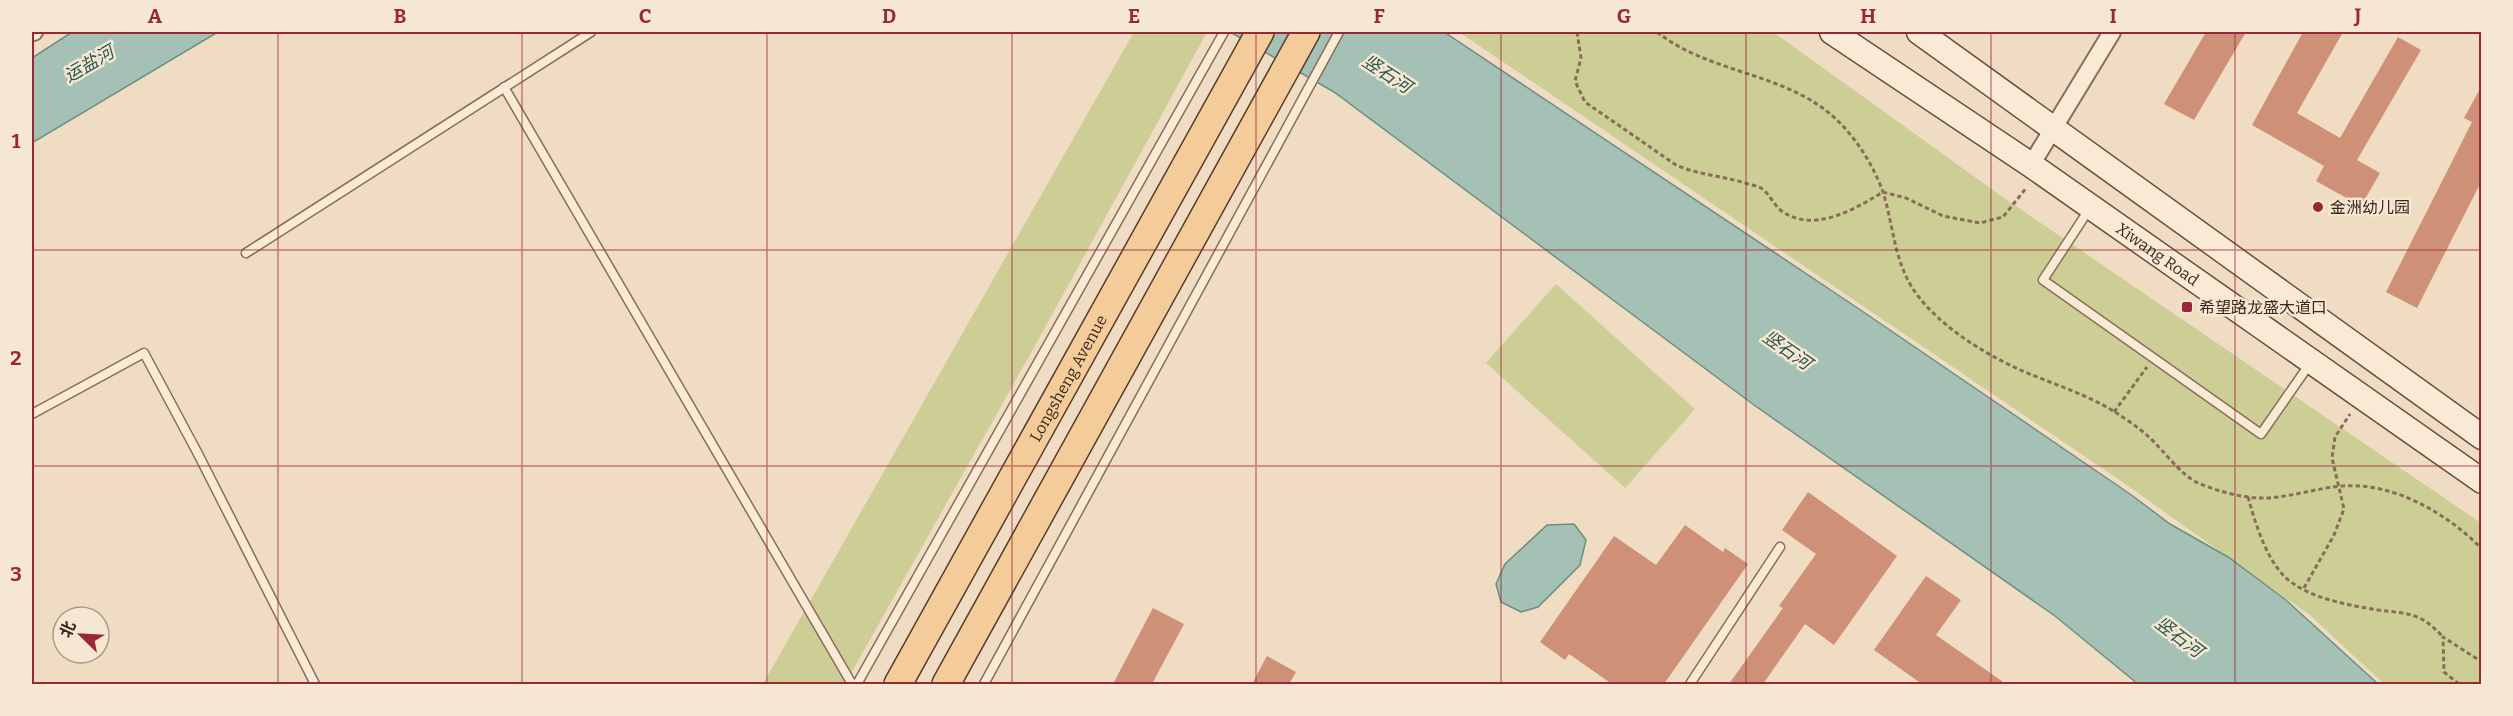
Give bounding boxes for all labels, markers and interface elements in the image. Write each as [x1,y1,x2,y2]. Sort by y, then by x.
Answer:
text: A [148,4,163,28]
text: B [394,4,407,28]
text: C [639,4,651,28]
text: D [882,4,896,28]
text: E [1128,4,1140,28]
text: F [1373,4,1385,28]
text: G [1617,4,1631,28]
text: H [1860,4,1876,28]
text: I [2109,4,2117,28]
text: J [2354,4,2362,28]
water label: 运盐河 [60,39,120,87]
water label: 竖石河 [1358,50,1418,100]
text: 1 [12,129,21,153]
place label: 金洲幼儿园 [2330,198,2410,217]
marker: 金洲幼儿园 [2311,200,2325,214]
street label: Xiwang Road [2113,218,2203,290]
place label: 希望路龙盛大道口 [2199,298,2327,317]
marker: 希望路龙盛大道口 [2180,300,2194,314]
street label: Longsheng Avenue [1025,311,1111,445]
water label: 竖石河 [1759,326,1818,376]
text: 2 [10,346,22,370]
text: 3 [10,562,22,586]
north arrow [51,605,111,665]
water label: 竖石河 [2151,612,2210,664]
text: 北 [56,618,80,640]

